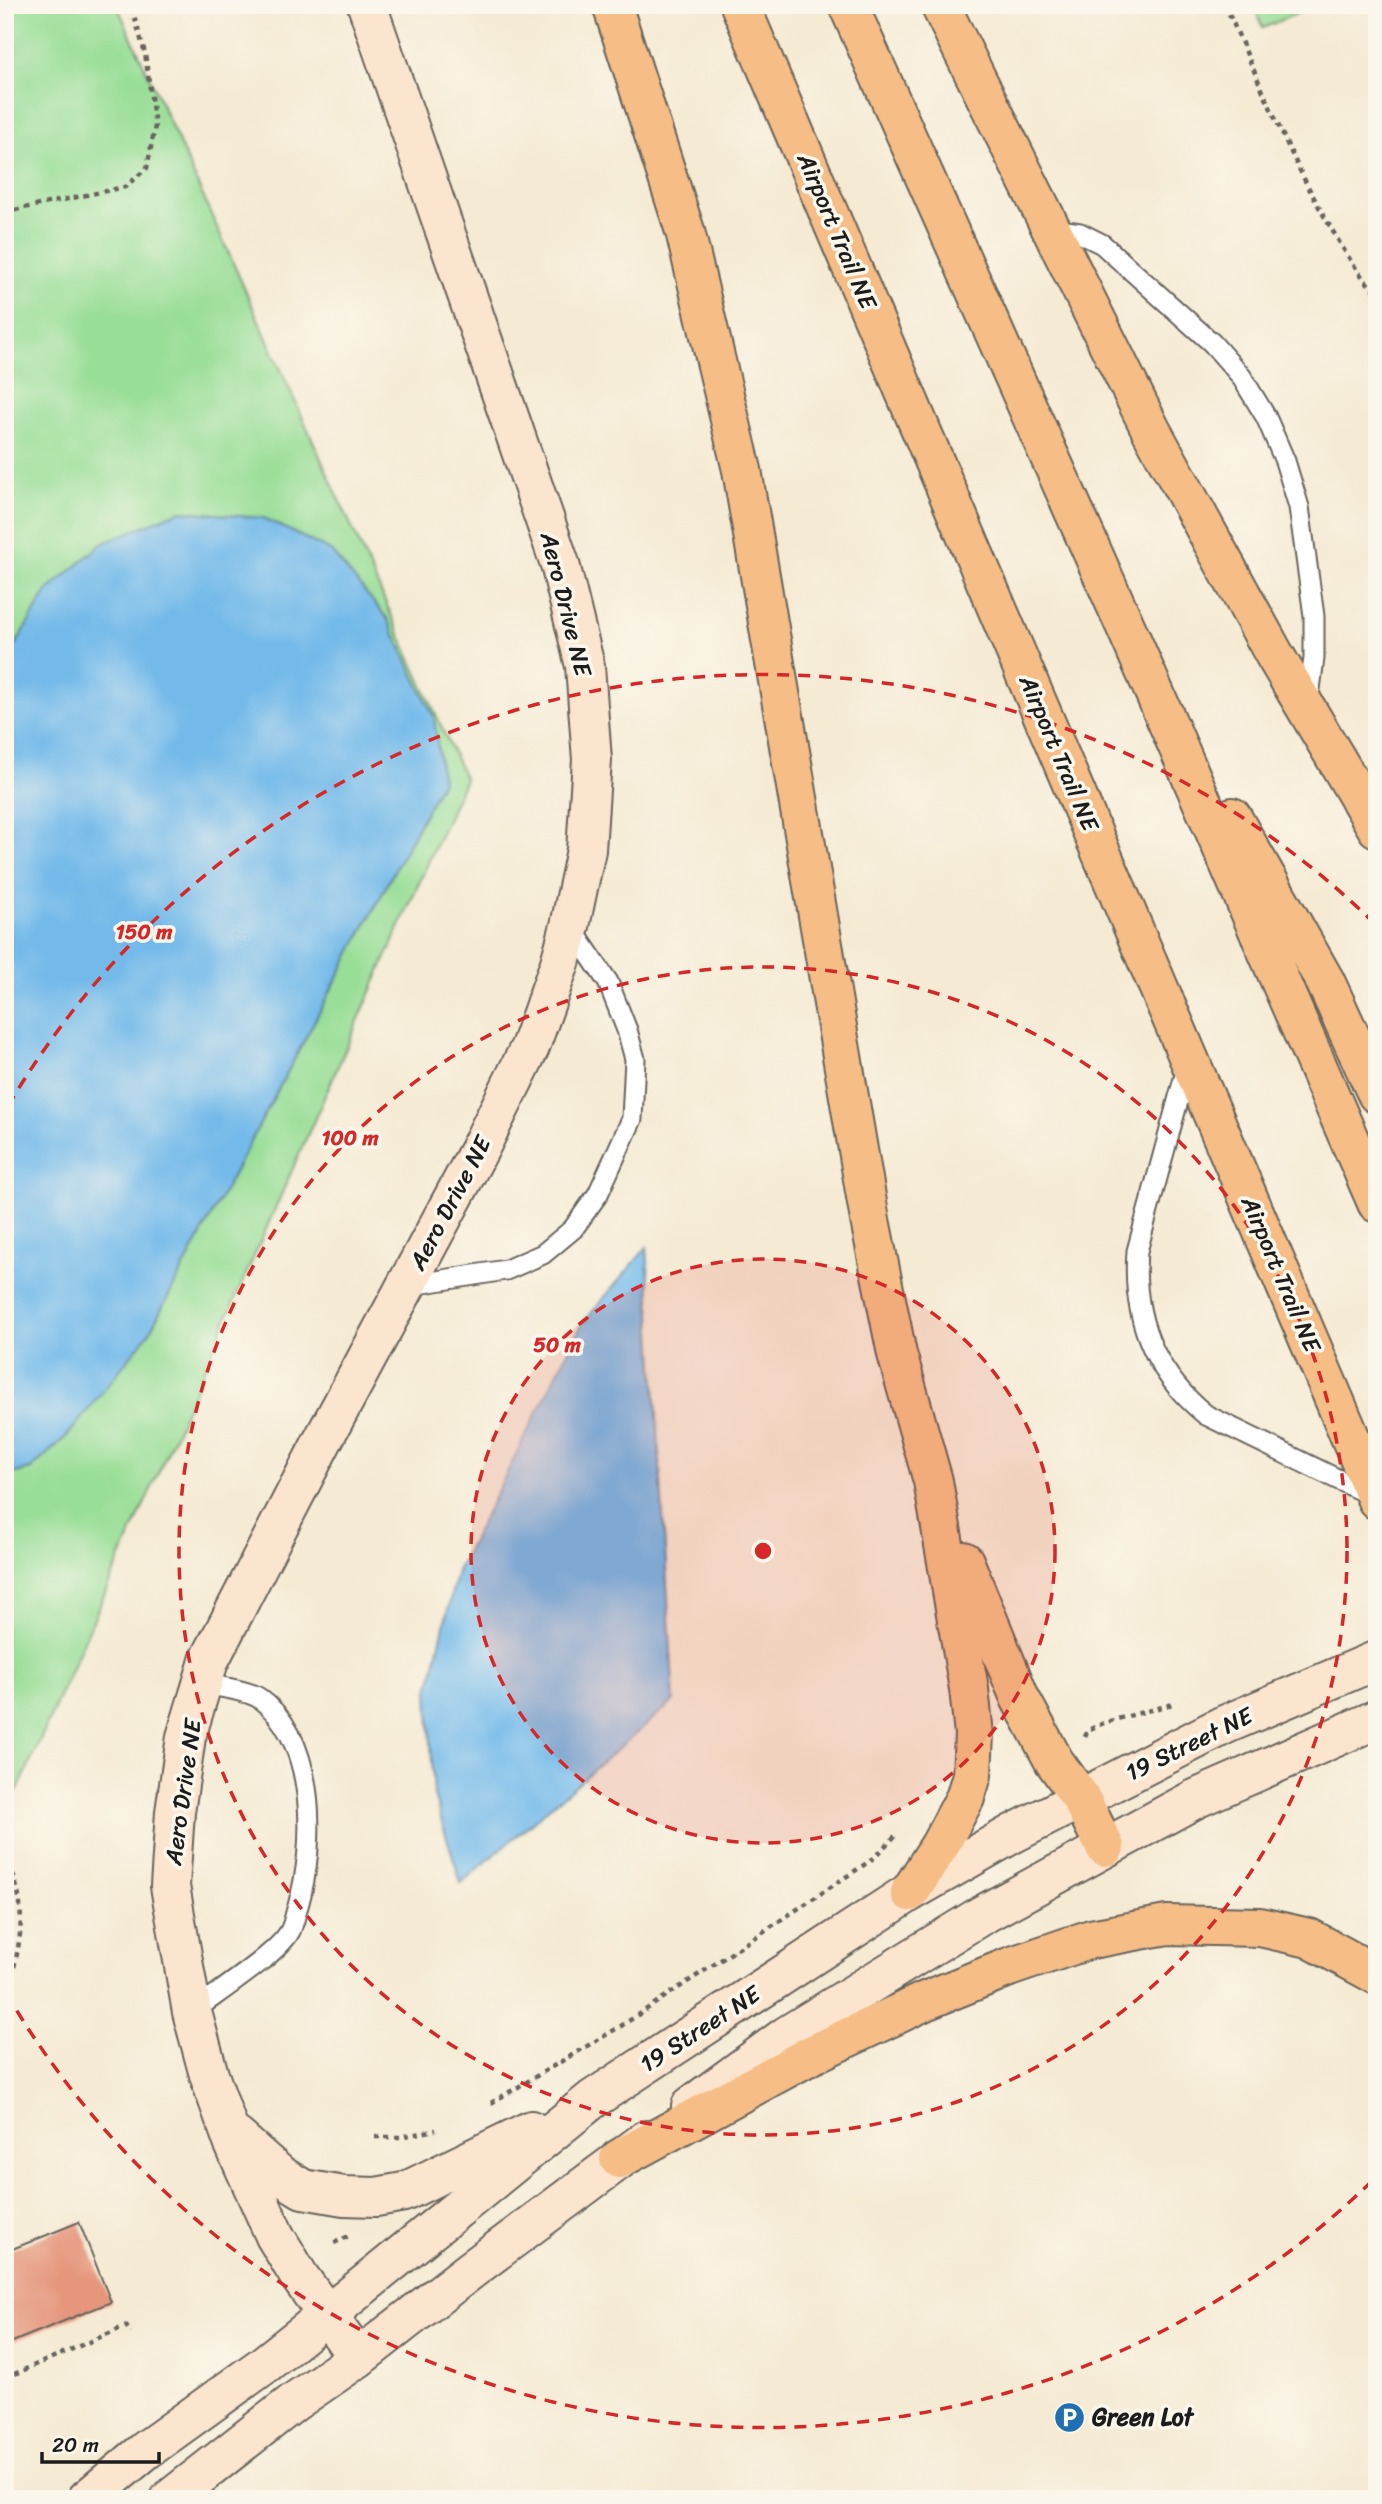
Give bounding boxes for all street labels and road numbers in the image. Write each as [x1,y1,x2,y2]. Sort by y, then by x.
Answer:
street label: Airport Trail NE [785,145,890,317]
street label: Aero Drive NE [528,527,605,682]
street label: Airport Trail NE [1007,667,1112,839]
street label: Aero Drive NE [396,1127,504,1279]
street label: Airport Trail NE [1229,1188,1334,1360]
street label: 19 Street NE [1118,1694,1261,1793]
street label: Aero Drive NE [152,1715,214,1869]
street label: 19 Street NE [631,1973,770,2084]

